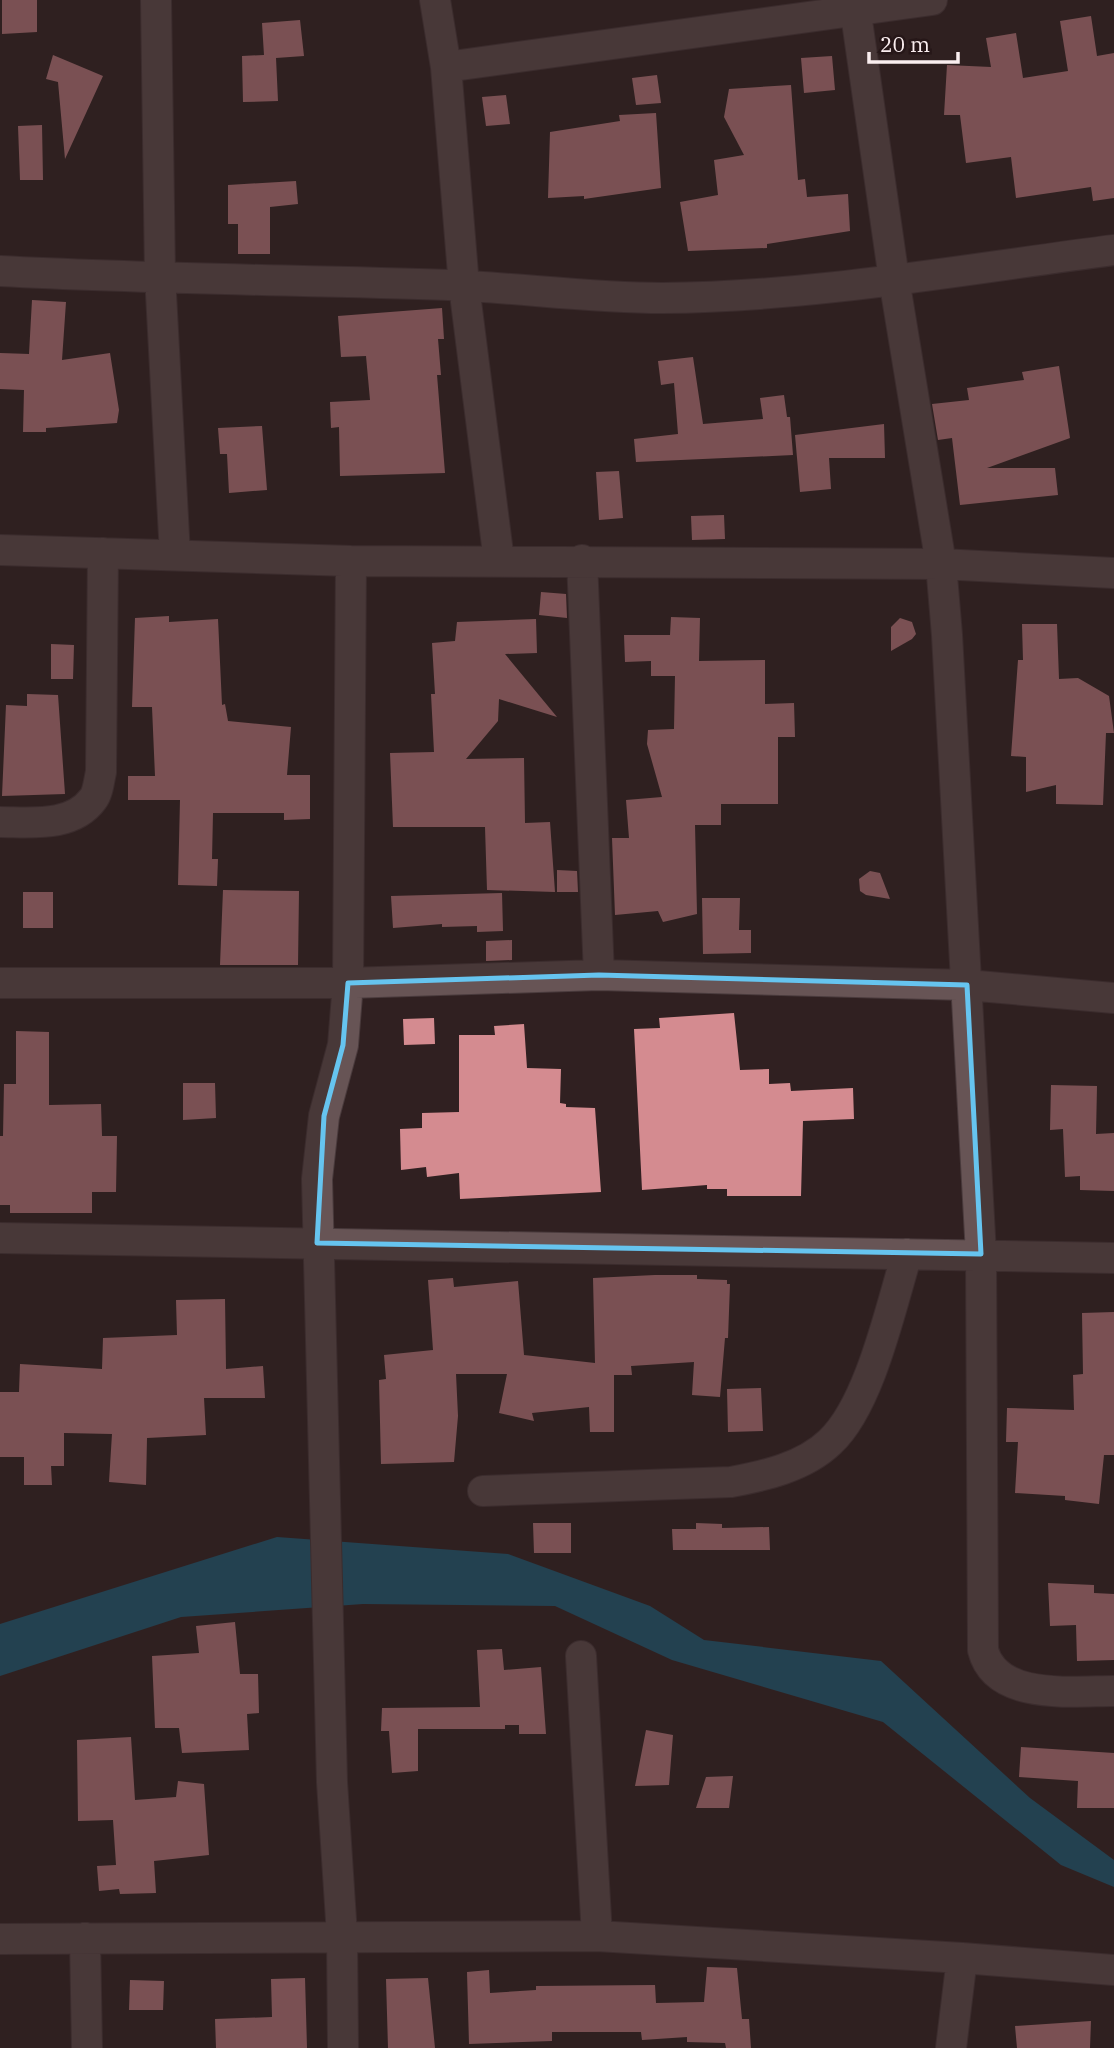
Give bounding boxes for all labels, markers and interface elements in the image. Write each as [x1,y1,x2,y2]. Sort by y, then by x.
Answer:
scale bar [869,21,958,65]
text: 20 m [880,30,930,58]

